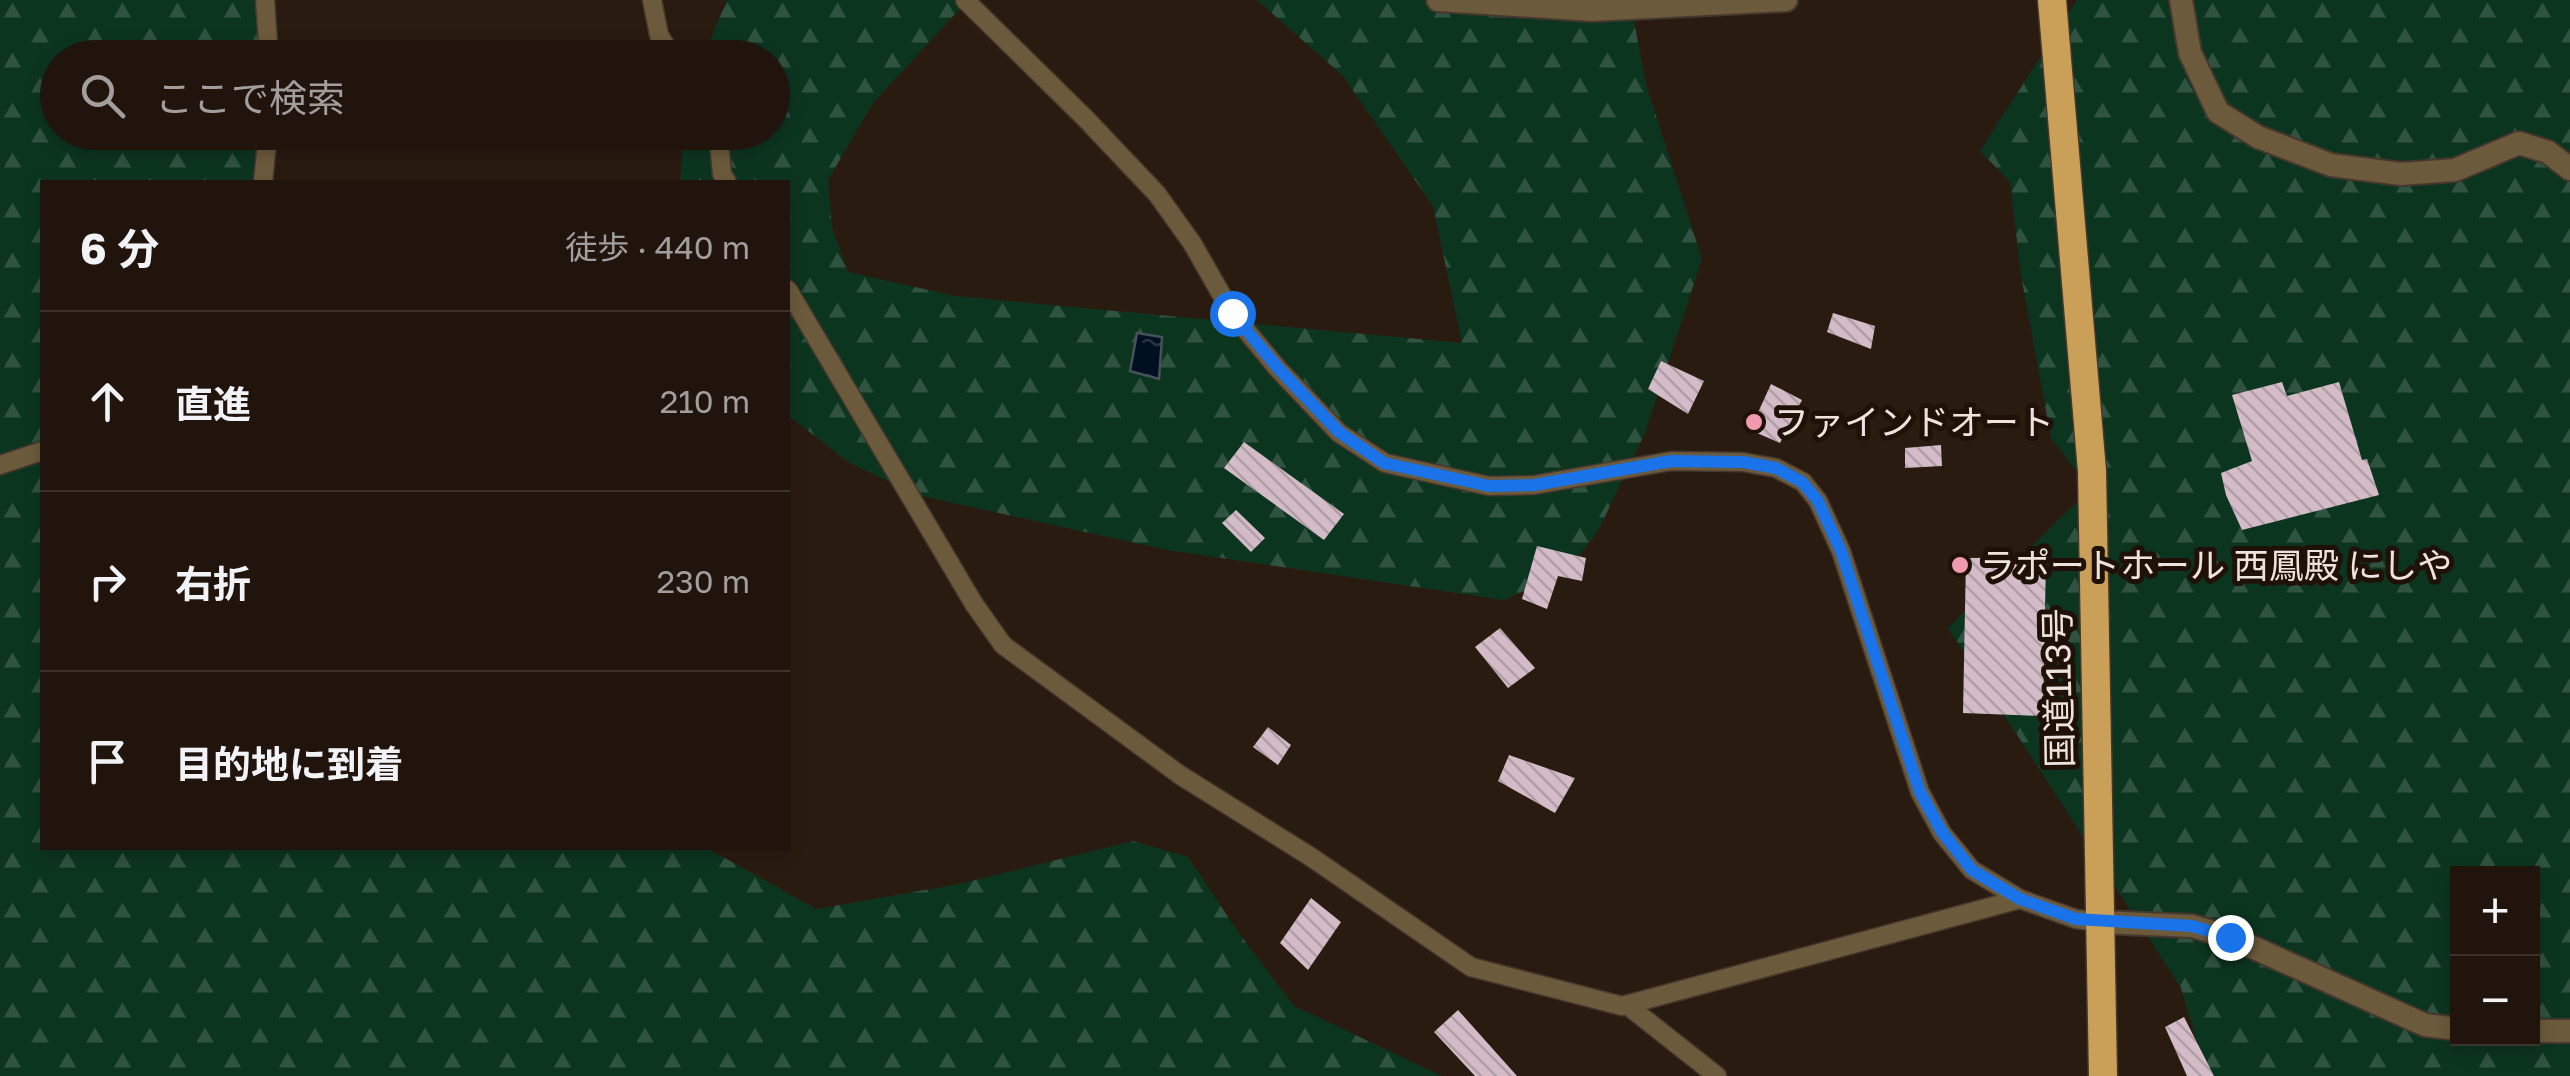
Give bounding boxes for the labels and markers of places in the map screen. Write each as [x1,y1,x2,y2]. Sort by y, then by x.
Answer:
place label: ファインドオート [1774,401,2054,443]
marker: ファインドオート [1743,411,1765,433]
place label: ラポートホール 西鳳殿 にしや [1980,544,2452,586]
marker: ラポートホール 西鳳殿 にしや [1949,554,1971,576]

